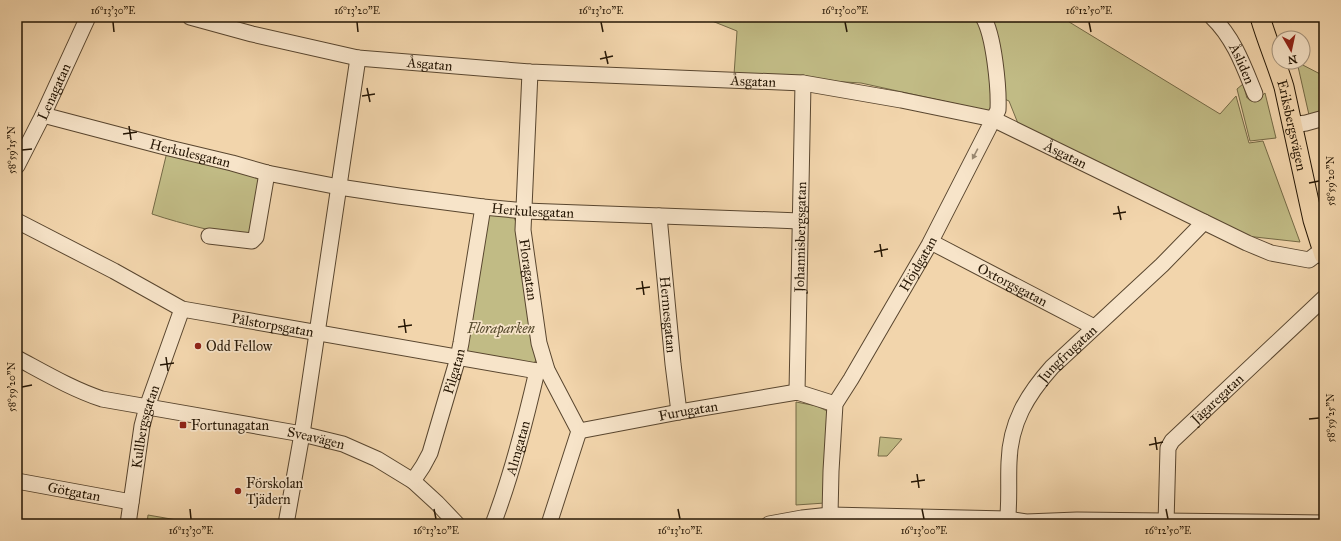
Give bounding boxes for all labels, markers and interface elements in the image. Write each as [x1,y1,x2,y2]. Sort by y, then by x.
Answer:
text: 16°13'30"E [91,5,135,17]
text: 16°13'20"E [334,5,380,17]
text: 16°13'10"E [579,5,623,17]
text: 16°13'00"E [822,5,868,17]
text: 16°12'50"E [1066,5,1112,17]
north arrow [1271,30,1311,70]
street label: Åsliden [1225,39,1258,87]
text: N [1286,52,1298,67]
street label: Åsgatan [405,53,454,75]
street label: Lenagatan [34,60,75,123]
street label: Åsgatan [729,71,777,91]
street label: Eriksbergsvägen [1273,78,1310,173]
text: 58°59'15"N [6,126,18,174]
street label: Herkulesgatan [148,135,233,171]
street label: Åsgatan [1040,136,1090,173]
one-way arrow [971,148,978,159]
text: 58°59'20"N [1325,155,1337,206]
street label: Johannisbergsgatan [791,181,810,295]
street label: Herkulesgatan [491,200,575,222]
street label: Höjdgatan [896,234,941,295]
street label: Floragatan [515,238,541,302]
street label: Oxtorgsgatan [974,260,1051,310]
street label: Hermesgatan [656,276,680,354]
street label: Pålstorpsgatan [230,310,315,341]
park label: Floraparken [466,320,535,338]
street label: Jungfrugatan [1033,321,1101,388]
place label: Odd Fellow [206,338,273,355]
marker: Odd Fellow [193,341,203,351]
street label: Pilgatan [440,347,469,396]
text: 58°59'20"N [6,361,18,412]
street label: Jägaregatan [1186,370,1247,430]
street label: Kullbergsgatan [128,382,163,469]
text: 58°59'25"N [1325,393,1337,442]
street label: Furugatan [657,397,720,425]
place label: Fortunagatan [191,417,269,434]
street label: Almgatan [502,419,534,478]
marker: Fortunagatan [178,420,188,430]
street label: Sveavägen [286,424,347,453]
place label: Förskolan Tjädern [246,475,304,508]
street label: Götgatan [46,479,102,505]
marker: Förskolan Tjädern [233,486,243,496]
text: 16°13'30"E [169,525,213,537]
text: 16°13'20"E [413,525,459,537]
text: 16°13'10"E [658,525,702,537]
text: 16°13'00"E [901,525,947,537]
text: 16°12'50"E [1145,525,1191,537]

